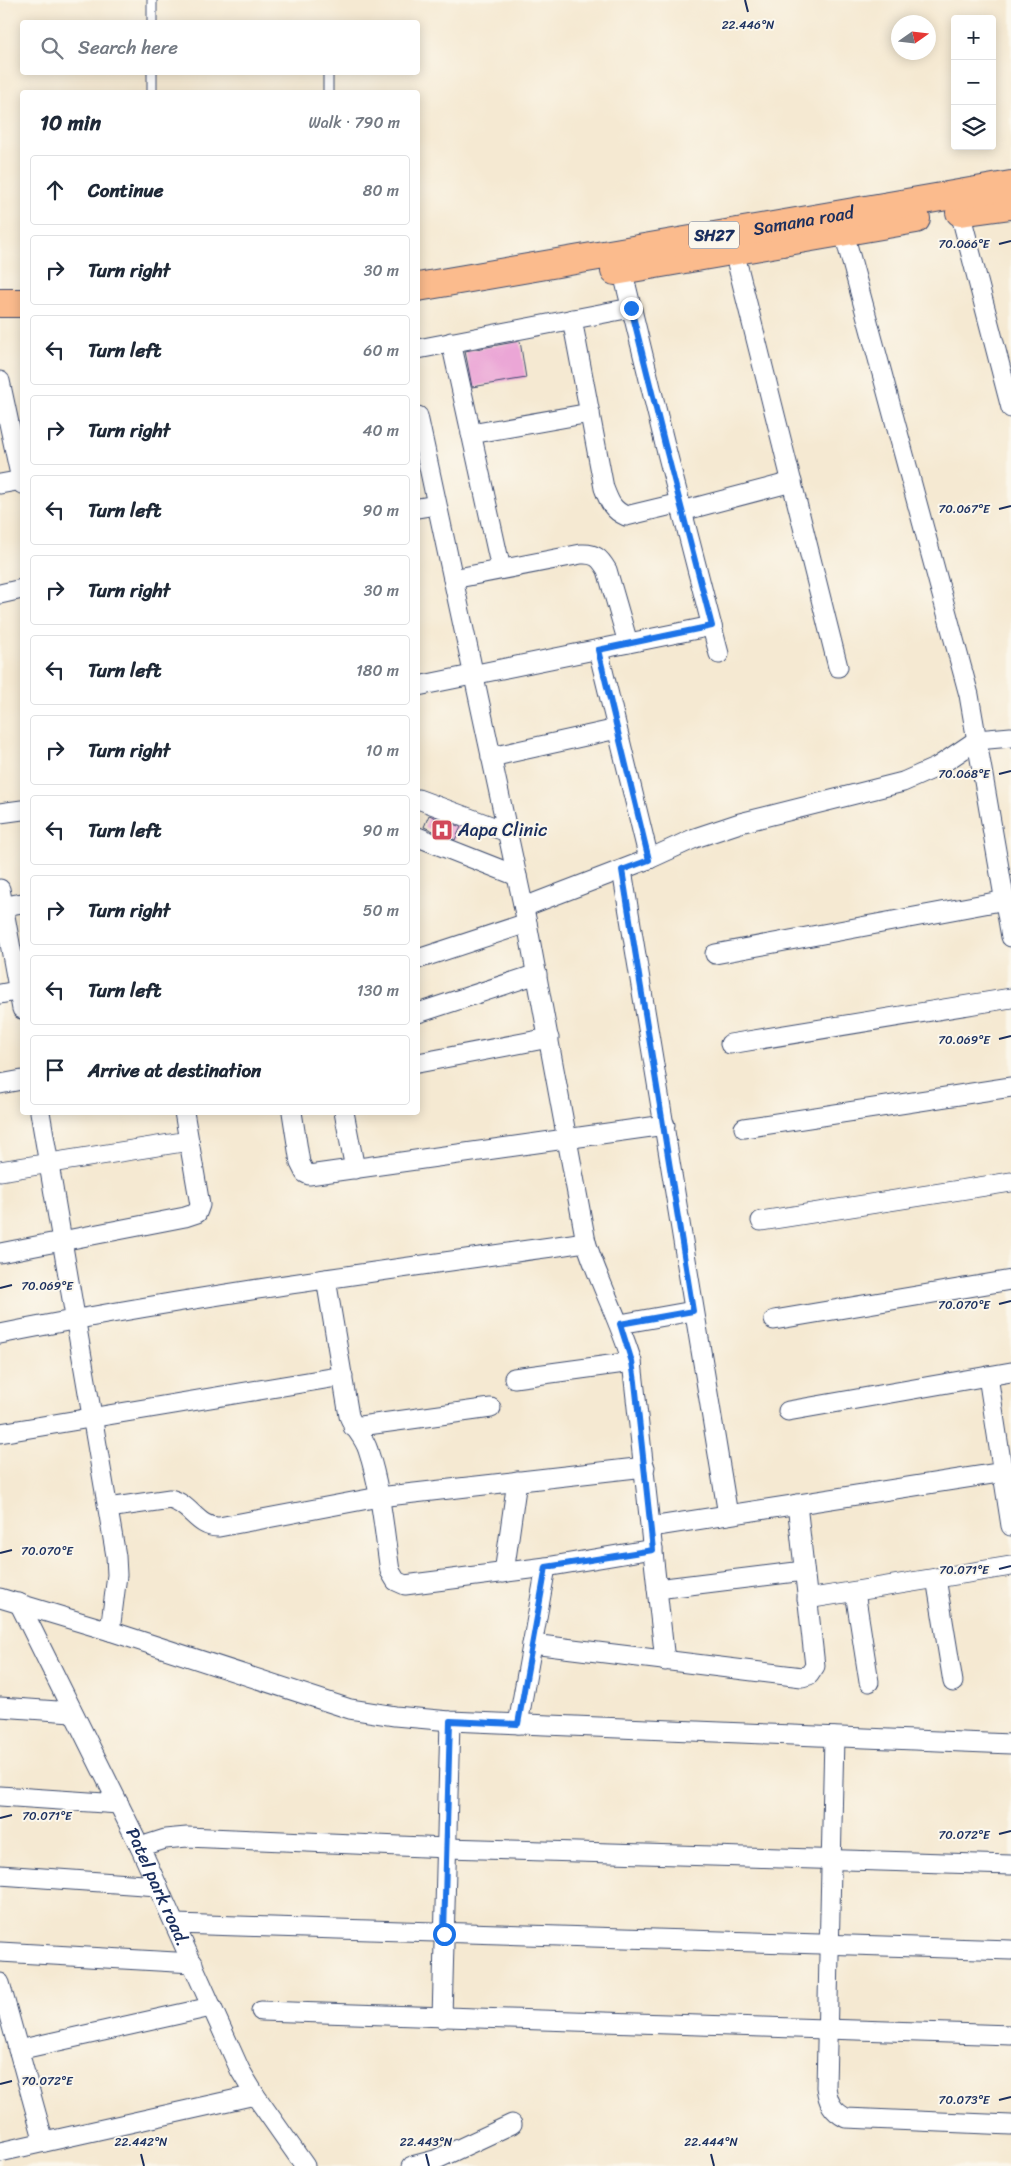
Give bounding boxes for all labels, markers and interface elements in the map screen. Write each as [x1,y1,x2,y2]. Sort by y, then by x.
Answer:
text: 22.446°N [722,14,775,36]
north arrow [891,15,936,60]
map controls [951,15,996,150]
button: + [951,15,996,60]
search box [20,20,420,75]
text: Search here [78,31,178,64]
icon: search [38,34,66,62]
button: − [951,60,996,105]
text: 10 min [40,104,101,142]
button: layers [951,105,996,150]
text: Walk · 790 m [308,108,400,137]
text: Continue [88,174,164,207]
icon: ahead [41,176,69,204]
text: 80 m [363,176,399,205]
street label: Samana road [750,196,858,245]
road number: SH27 [689,222,739,248]
text: 70.066°E [938,233,991,255]
text: Turn right [88,254,170,287]
icon: right [41,256,69,284]
text: 30 m [364,256,399,285]
route end [620,297,643,320]
text: Turn left [88,334,161,367]
icon: left [41,336,69,364]
text: 60 m [363,336,399,365]
text: Turn right [88,414,170,447]
icon: right [41,416,69,444]
text: 40 m [362,416,399,445]
text: Turn left [88,494,161,527]
icon: left [41,496,69,524]
text: 90 m [363,496,399,525]
text: 70.067°E [938,498,991,520]
text: Turn right [88,574,170,607]
icon: right [41,576,69,604]
text: 30 m [364,576,399,605]
text: Turn left [88,654,161,687]
icon: left [41,656,69,684]
text: 180 m [356,656,399,685]
text: Turn right [88,734,170,767]
icon: right [41,736,69,764]
text: 10 m [366,736,399,765]
text: 70.068°E [938,763,991,785]
text: Turn left [88,814,161,847]
place label: Aapa Clinic [457,814,547,846]
icon: left [41,816,69,844]
text: 90 m [363,816,399,845]
hospital icon: Aapa Clinic [430,818,454,842]
text: Turn right [88,894,170,927]
icon: right [41,896,69,924]
text: 50 m [363,896,399,925]
text: Turn left [88,974,161,1007]
icon: left [41,976,69,1004]
text: 130 m [357,976,399,1005]
text: 70.069°E [938,1029,991,1051]
text: Arrive at destination [88,1054,261,1087]
icon: arrive [41,1056,69,1084]
text: 70.069°E [21,1275,74,1297]
text: 70.070°E [938,1294,991,1316]
text: 70.070°E [21,1540,74,1562]
text: 70.071°E [939,1559,990,1581]
text: 70.071°E [22,1805,73,1827]
street label: Patel park road. [117,1822,199,1952]
text: 70.072°E [938,1824,991,1846]
route start [433,1923,456,1946]
text: 70.072°E [21,2070,74,2092]
text: 70.073°E [939,2089,991,2111]
text: 22.442°N [115,2131,168,2153]
text: 22.443°N [400,2131,453,2153]
text: 22.444°N [684,2131,738,2153]

